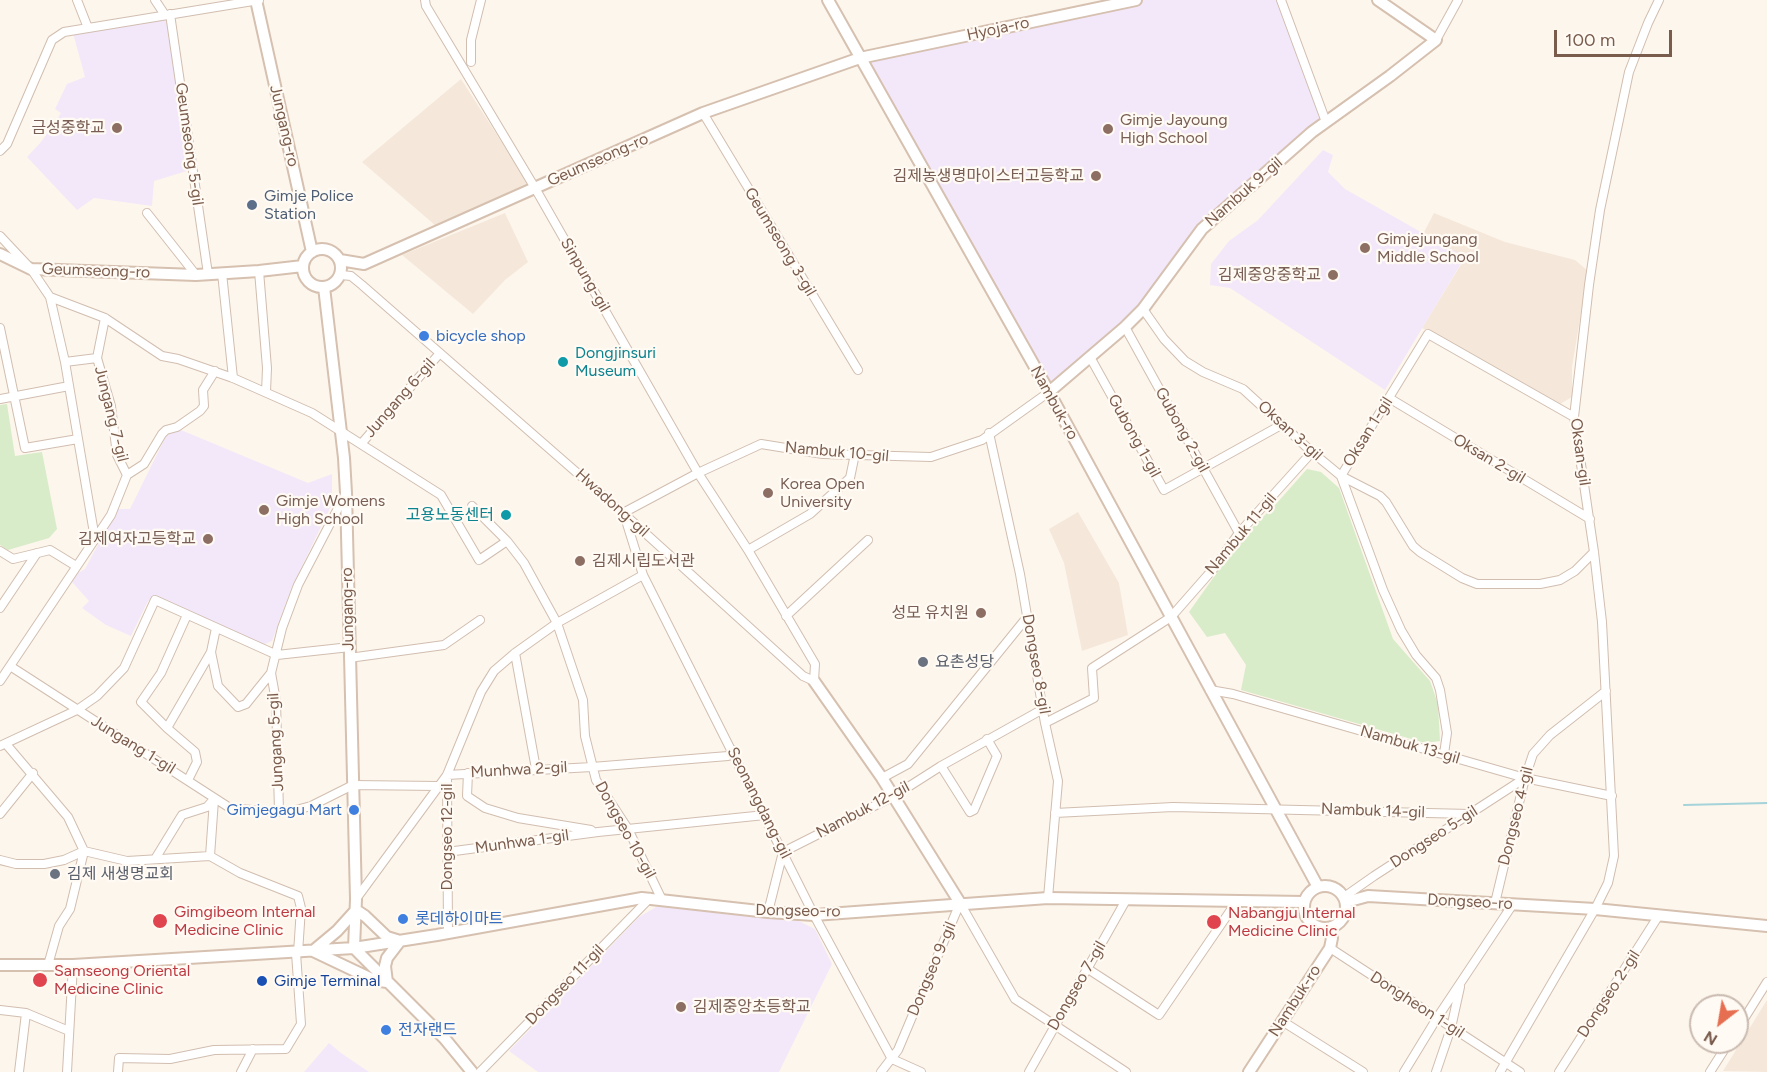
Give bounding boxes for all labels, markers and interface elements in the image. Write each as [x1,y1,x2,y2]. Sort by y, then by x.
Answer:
street label: Hyoja-ro [965,13,1031,45]
scale bar [1557,18,1676,56]
text: 100 m [1565,29,1615,51]
street label: Geumseong 5-gil [171,81,207,207]
street label: Jungang-ro [265,83,303,169]
place label: Gimje Jayoung High School [1120,110,1228,148]
place label: 금성중학교 [31,118,105,138]
marker: 금성중학교 [110,121,124,135]
marker: Gimje Jayoung High School [1101,122,1115,136]
street label: Geumseong-ro [544,129,652,191]
street label: Nambuk 9-gil [1201,153,1287,231]
place label: 김제농생명마이스터고등학교 [893,166,1084,186]
marker: 김제농생명마이스터고등학교 [1089,169,1103,183]
street label: Geumseong 3-gil [740,184,820,300]
place label: Gimje Police Station [264,186,353,224]
marker: Gimje Police Station [245,198,259,212]
place label: Gimjejungang Middle School [1377,229,1479,267]
street label: Sinpung-gil [556,234,614,316]
marker: Gimjejungang Middle School [1358,241,1372,255]
street label: Geumseong-ro [41,260,151,282]
place label: 김제중앙중학교 [1218,265,1321,285]
marker: 김제중앙중학교 [1326,268,1340,282]
place label: bicycle shop [436,326,526,346]
marker: bicycle shop [417,329,431,343]
place label: Dongjinsuri Museum [575,343,656,381]
street label: Jungang 6-gil [361,355,439,441]
marker: Dongjinsuri Museum [556,355,570,369]
street label: Nambuk-ro [1026,363,1082,443]
street label: Jungang 7-gil [90,364,132,464]
street label: Gubong 2-gil [1151,384,1213,476]
street label: Gubong 1-gil [1103,391,1165,481]
street label: Oksan 1-gil [1339,394,1397,470]
street label: Oksan 3-gil [1254,397,1326,465]
street label: Oksan-gil [1566,417,1594,487]
street label: Oksan 2-gil [1449,430,1529,488]
street label: Nambuk 10-gil [784,438,890,466]
street label: Hwadong-gil [571,465,653,541]
place label: Korea Open University [780,474,865,512]
marker: Korea Open University [761,486,775,500]
street label: Nambuk 11-gil [1201,489,1281,579]
place label: Gimje Womens High School [276,491,385,529]
marker: Gimje Womens High School [257,503,271,517]
place label: 고용노동센터 [406,505,494,525]
marker: 고용노동센터 [499,508,513,522]
place label: 김제여자고등학교 [78,529,196,549]
marker: 김제여자고등학교 [201,532,215,546]
place label: 김제시립도서관 [592,551,695,571]
marker: 김제시립도서관 [573,554,587,568]
street label: Jungang-ro [338,567,358,651]
place label: 성모 유치원 [891,603,969,623]
marker: 성모 유치원 [974,606,988,620]
street label: Dongseo 8-gil [1018,613,1054,715]
place label: 요촌성당 [935,652,994,672]
marker: 요촌성당 [916,655,930,669]
street label: Jungang 5-gil [264,692,288,792]
street label: Jungang 1-gil [87,711,179,779]
street label: Nambuk 13-gil [1358,722,1462,768]
street label: Seonangdang-gil [723,744,795,862]
street label: Munhwa 2-gil [470,758,568,782]
street label: Dongseo 4-gil [1494,765,1538,867]
street label: Nambuk 12-gil [813,777,913,843]
street label: Dongseo 10-gil [590,778,660,882]
street label: Dongseo 12-gil [437,784,457,890]
place label: Gimjegagu Mart [226,800,342,820]
street label: Nambuk 14-gil [1321,800,1425,822]
street label: Dongseo 5-gil [1387,802,1481,872]
marker: Gimjegagu Mart [347,803,361,817]
street label: Munhwa 1-gil [474,826,570,858]
place label: 김제 새생명교회 [67,864,174,884]
marker: 김제 새생명교회 [48,867,62,881]
street label: Dongseo-ro [1427,890,1513,914]
street label: Dongseo-ro [755,901,841,921]
place label: Gimgibeom Internal Medicine Clinic [174,902,316,940]
place label: Nabangju Internal Medicine Clinic [1228,903,1356,941]
place label: 롯데하이마트 [415,909,503,929]
marker: Gimgibeom Internal Medicine Clinic [151,912,169,930]
marker: 롯데하이마트 [396,912,410,926]
marker: Nabangju Internal Medicine Clinic [1205,913,1223,931]
street label: Dongseo 9-gil [904,919,960,1019]
street label: Dongseo 7-gil [1044,938,1110,1034]
street label: Dongseo 11-gil [522,941,608,1029]
street label: Dongseo 2-gil [1574,947,1644,1041]
place label: Samseong Oriental Medicine Clinic [54,961,190,999]
street label: Nambuk-ro [1265,962,1325,1040]
street label: Dongheon 1-gil [1366,967,1468,1043]
marker: Samseong Oriental Medicine Clinic [31,971,49,989]
place label: Gimje Terminal [274,971,380,991]
marker: Gimje Terminal [255,974,269,988]
north arrow [1689,994,1749,1054]
place label: 김제중앙초등학교 [693,997,811,1017]
marker: 김제중앙초등학교 [674,1000,688,1014]
place label: 전자랜드 [398,1020,457,1040]
marker: 전자랜드 [379,1023,393,1037]
text: N [1700,1027,1721,1049]

